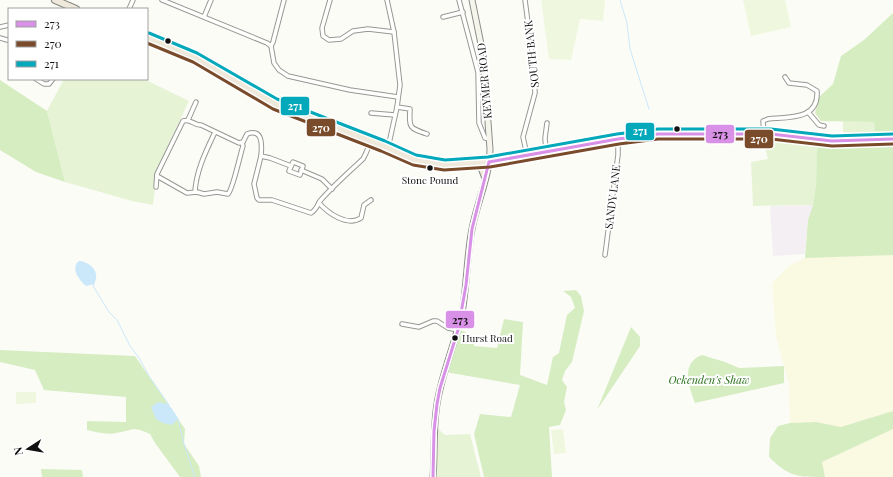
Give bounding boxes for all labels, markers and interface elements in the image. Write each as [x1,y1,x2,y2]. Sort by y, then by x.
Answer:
legend [8,8,148,80]
text: 273 [44,15,60,31]
street label: SOUTH BANK [520,19,542,89]
text: 270 [44,35,62,51]
unlabelled marker [163,36,173,46]
street label: KEYMER ROAD [473,42,495,120]
text: 271 [44,55,60,71]
line badge: 271 [280,96,310,116]
text: 271 [288,98,302,113]
line badge: 270 [306,118,336,137]
text: 270 [312,120,330,135]
line badge: 271 [625,122,655,141]
text: 271 [633,123,647,138]
unlabelled marker [672,124,682,134]
line badge: 273 [705,124,735,144]
text: 273 [712,126,728,141]
line badge: 270 [744,129,774,149]
text: 270 [750,131,768,146]
marker: Stone Pound [425,163,435,173]
street label: SANDY LANE [601,164,623,230]
place label: Stone Pound [402,173,459,187]
line badge: 273 [445,310,475,329]
text: 273 [452,312,468,327]
place label: Hurst Road [462,331,513,345]
marker: Hurst Road [450,333,460,343]
park label: Ockenden's Shaw [669,372,749,387]
north arrow [8,429,48,469]
text: N [10,446,26,457]

